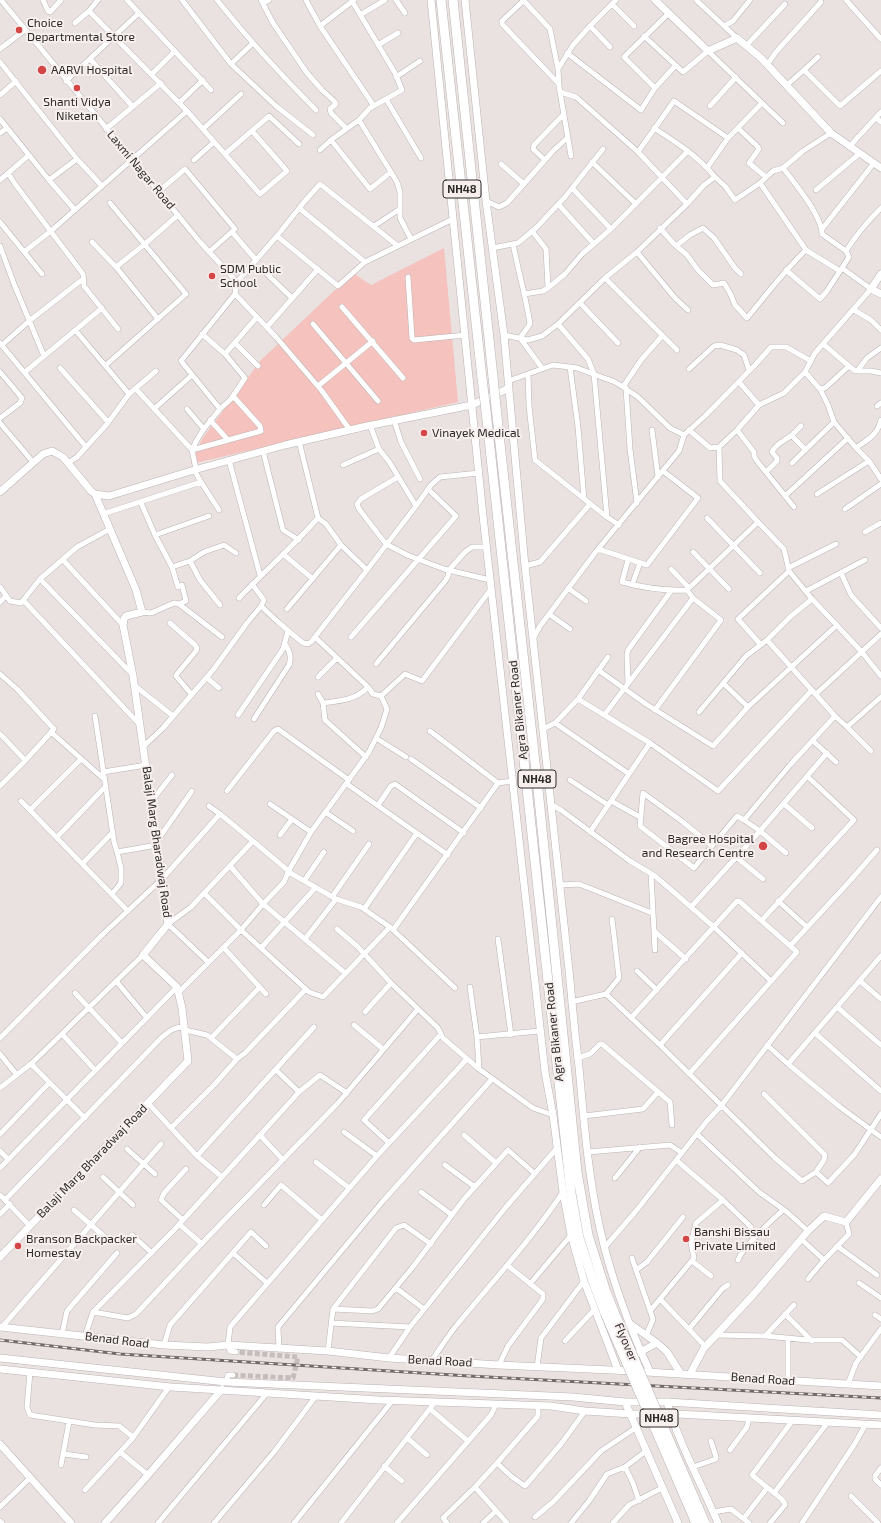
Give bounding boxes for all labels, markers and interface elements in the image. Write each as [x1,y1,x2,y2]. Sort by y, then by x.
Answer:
place label: Choice Departmental Store [27,16,135,44]
marker: Choice Departmental Store [14,25,24,35]
place label: AARVI Hospital [51,63,132,77]
marker: AARVI Hospital [36,64,48,76]
marker: Shanti Vidya Niketan [72,83,82,93]
place label: Shanti Vidya Niketan [43,95,111,123]
street label: Laxmi Nagar Road [104,128,178,212]
road number: NH48 [443,180,481,198]
place label: SDM Public School [220,262,281,290]
marker: SDM Public School [207,271,217,281]
place label: Vinayek Medical [432,426,520,440]
marker: Vinayek Medical [419,428,429,438]
street label: Agra Bikaner Road [506,660,530,760]
street label: Balaji Marg Bharadwaj Road [139,765,175,919]
road number: NH48 [518,770,556,788]
place label: Bagree Hospital and Research Centre [642,832,754,860]
marker: Bagree Hospital and Research Centre [757,840,769,852]
street label: Agra Bikaner Road [542,982,566,1082]
street label: Balaji Marg Bharadwaj Road [34,1101,150,1221]
place label: Banshi Bissau Private Limited [694,1225,776,1253]
place label: Branson Backpacker Homestay [26,1232,137,1260]
marker: Banshi Bissau Private Limited [681,1234,691,1244]
marker: Branson Backpacker Homestay [13,1241,23,1251]
street label: Flyover [611,1321,641,1363]
street label: Benad Road [84,1329,150,1351]
street label: Benad Road [407,1352,473,1370]
street label: Benad Road [730,1370,796,1388]
road number: NH48 [640,1409,678,1427]

